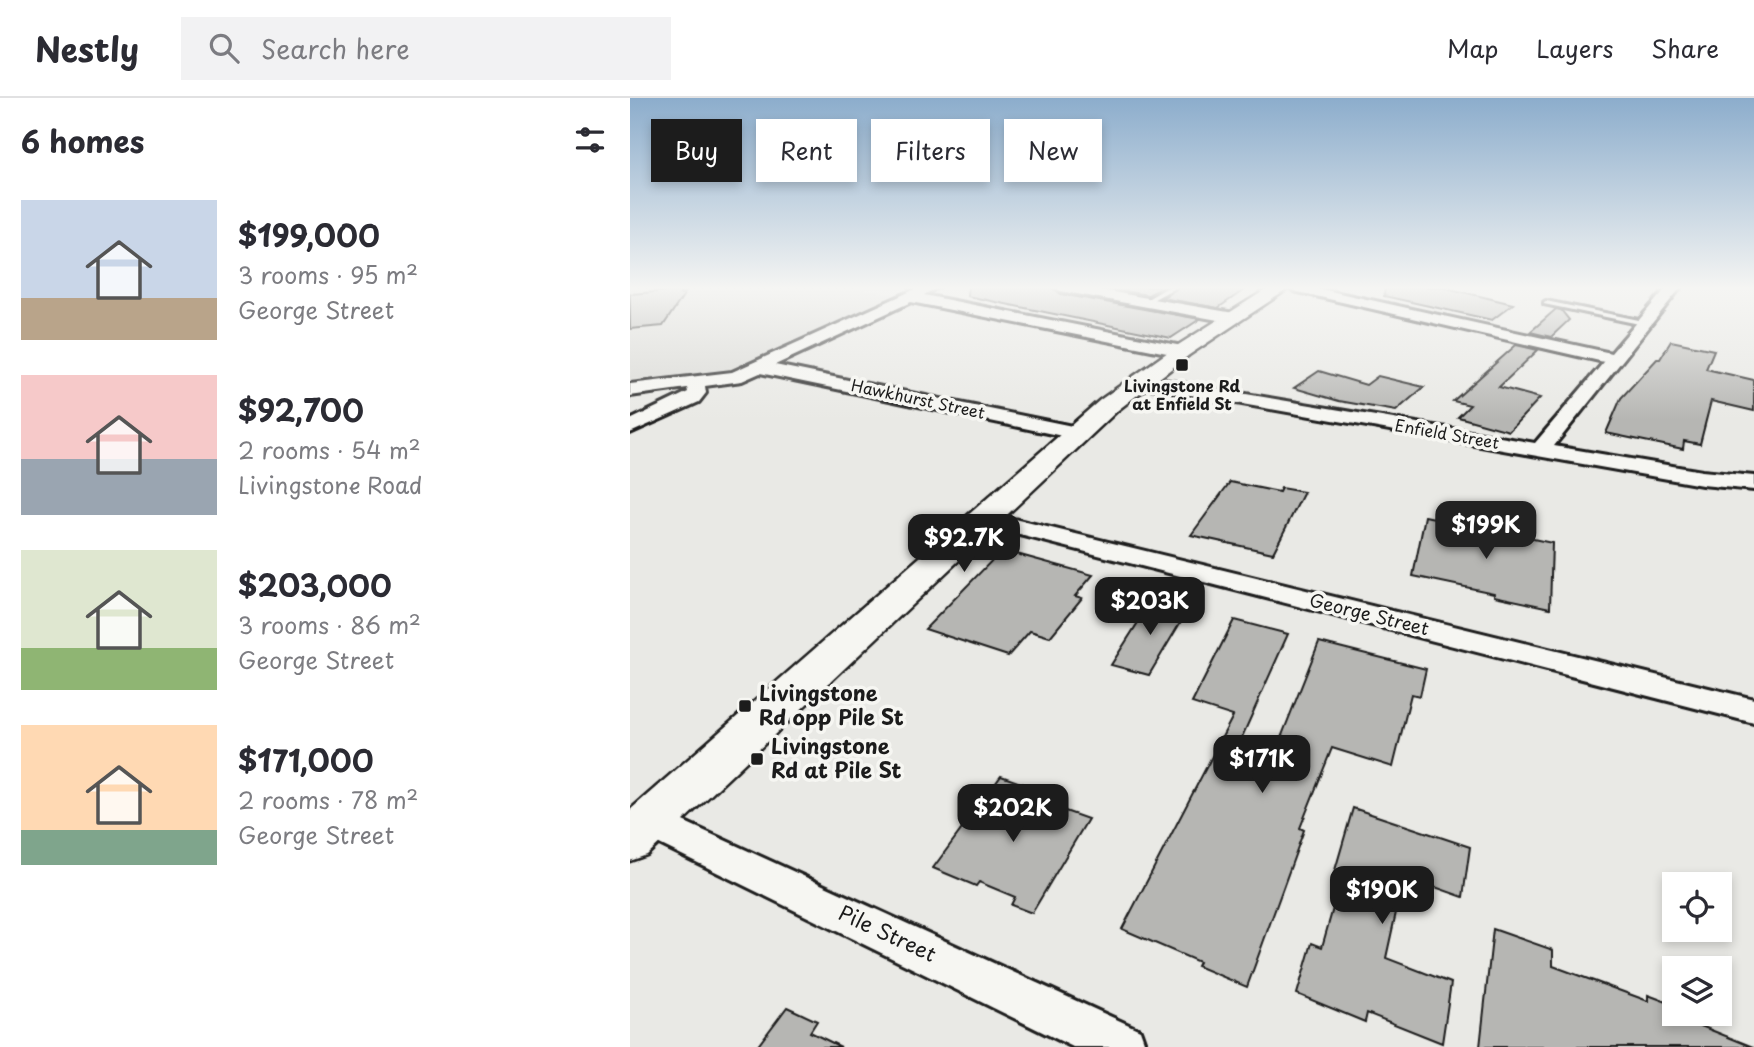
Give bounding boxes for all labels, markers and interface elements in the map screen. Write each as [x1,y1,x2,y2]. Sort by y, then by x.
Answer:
search box [181,17,671,80]
text: Nestly [35,23,139,73]
icon: search [205,29,243,67]
text: Search here [261,29,410,68]
text: Map [1447,30,1498,66]
text: Layers [1536,30,1613,66]
text: Share [1651,30,1719,66]
text: 6 homes [21,118,144,163]
chip: Buy [651,119,742,182]
chip: Rent [756,119,857,182]
chip: Filters [871,119,990,182]
chip: New [1004,119,1102,182]
icon: filters [571,121,609,159]
text: $199,000 [238,212,380,257]
icon: home [77,228,161,312]
text: 3 rooms · 95 m² [238,257,418,292]
text: George Street [238,292,394,327]
marker: Livingstone Rd at Enfield St [1174,357,1190,373]
street label: Hawkhurst Street [849,372,988,424]
place label: Livingstone Rd at Enfield St [1124,373,1240,415]
text: $92,700 [238,387,364,432]
icon: home [77,403,161,487]
street label: Enfield Street [1393,412,1502,454]
text: 2 rooms · 54 m² [238,432,421,467]
text: Livingstone Road [238,467,423,502]
pin: $199K [1437,502,1535,561]
text: $199K [1451,506,1521,541]
pin: $92.7K [907,514,1021,574]
text: $92.7K [924,519,1004,554]
text: $203,000 [238,562,392,607]
icon: home [77,578,161,662]
pin: $203K [1101,578,1199,637]
text: $203K [1111,582,1189,617]
street label: George Street [1307,586,1432,641]
text: 3 rooms · 86 m² [238,607,421,642]
text: George Street [238,642,394,677]
place label: Livingstone Rd opp Pile St [759,676,904,732]
marker: Livingstone Rd opp Pile St [737,698,753,714]
place label: Livingstone Rd at Pile St [771,729,902,785]
pin: $171K [1213,736,1311,795]
text: $171,000 [238,737,374,782]
text: $171K [1229,740,1295,775]
marker: Livingstone Rd at Pile St [749,751,765,767]
icon: home [77,753,161,837]
text: 2 rooms · 78 m² [238,782,418,817]
pin: $202K [964,784,1062,844]
text: $202K [974,789,1052,824]
text: George Street [238,817,394,852]
pin: $190K [1333,866,1431,926]
text: $190K [1346,871,1418,906]
map controls [1662,872,1732,1026]
button: locate [1662,872,1732,942]
street label: Pile Street [834,896,942,969]
button: layers [1662,956,1732,1026]

